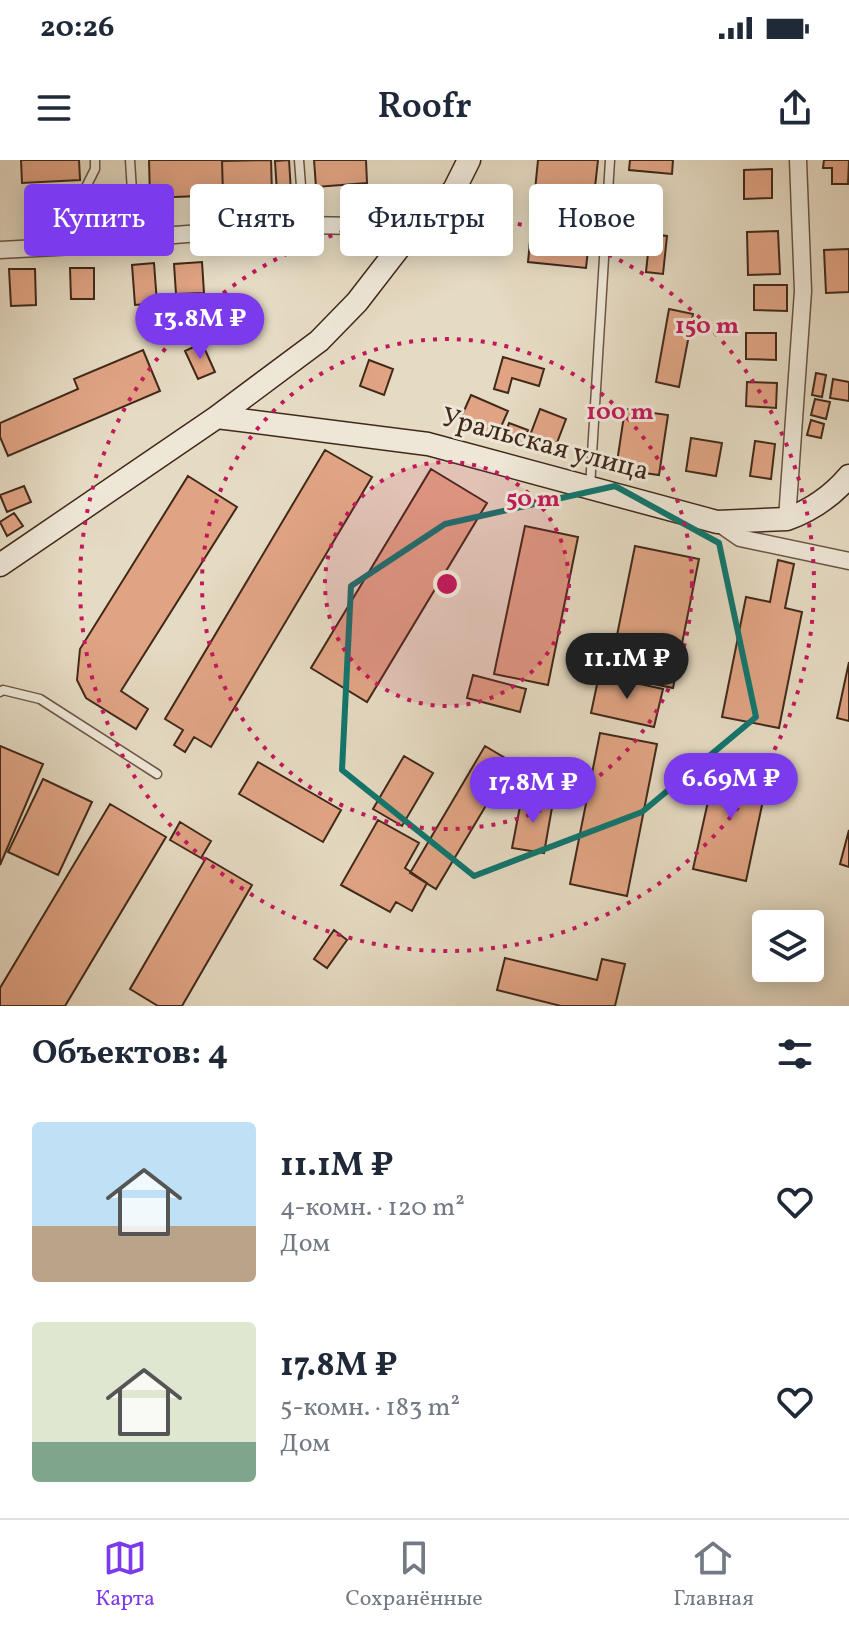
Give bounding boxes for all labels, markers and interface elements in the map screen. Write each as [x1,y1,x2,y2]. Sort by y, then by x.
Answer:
text: 20:26 [40,7,115,49]
text: Roofr [377,83,472,133]
icon: menu [32,86,76,130]
icon: share [773,86,817,130]
chip: Купить [24,184,174,256]
chip: Снять [190,184,324,256]
chip: Фильтры [340,184,513,256]
chip: Новое [529,184,663,256]
pin: 13.8M ₽ [126,293,274,361]
text: 13.8M ₽ [153,301,247,337]
text: 150 m [675,310,739,344]
text: 100 m [586,396,654,430]
street label: Уральская улица [437,399,653,491]
text: 50 m [506,483,560,517]
centre of rings [433,570,461,598]
pin: 11.1M ₽ [553,633,701,701]
text: 11.1M ₽ [584,641,670,677]
pin: 6.69M ₽ [657,753,805,821]
pin: 17.8M ₽ [459,757,607,825]
text: 6.69M ₽ [682,761,780,797]
text: 17.8M ₽ [488,765,578,801]
map controls [752,910,824,982]
button: layers [752,910,824,982]
text: Объектов: 4 [32,1031,228,1078]
icon: filters [773,1032,817,1076]
text: 11.1M ₽ [280,1143,394,1190]
icon: home [96,1154,192,1250]
icon: heart [773,1180,817,1224]
text: 4-комн. · 120 m² [280,1190,465,1226]
text: Дом [280,1226,330,1262]
text: 17.8M ₽ [280,1343,398,1390]
icon: home [96,1354,192,1450]
icon: heart [773,1380,817,1424]
text: 5-комн. · 183 m² [280,1390,460,1426]
text: Дом [280,1426,330,1462]
tab: Карта [95,1536,155,1615]
tab: Сохранённые [345,1536,483,1615]
tab: Главная [673,1536,754,1615]

